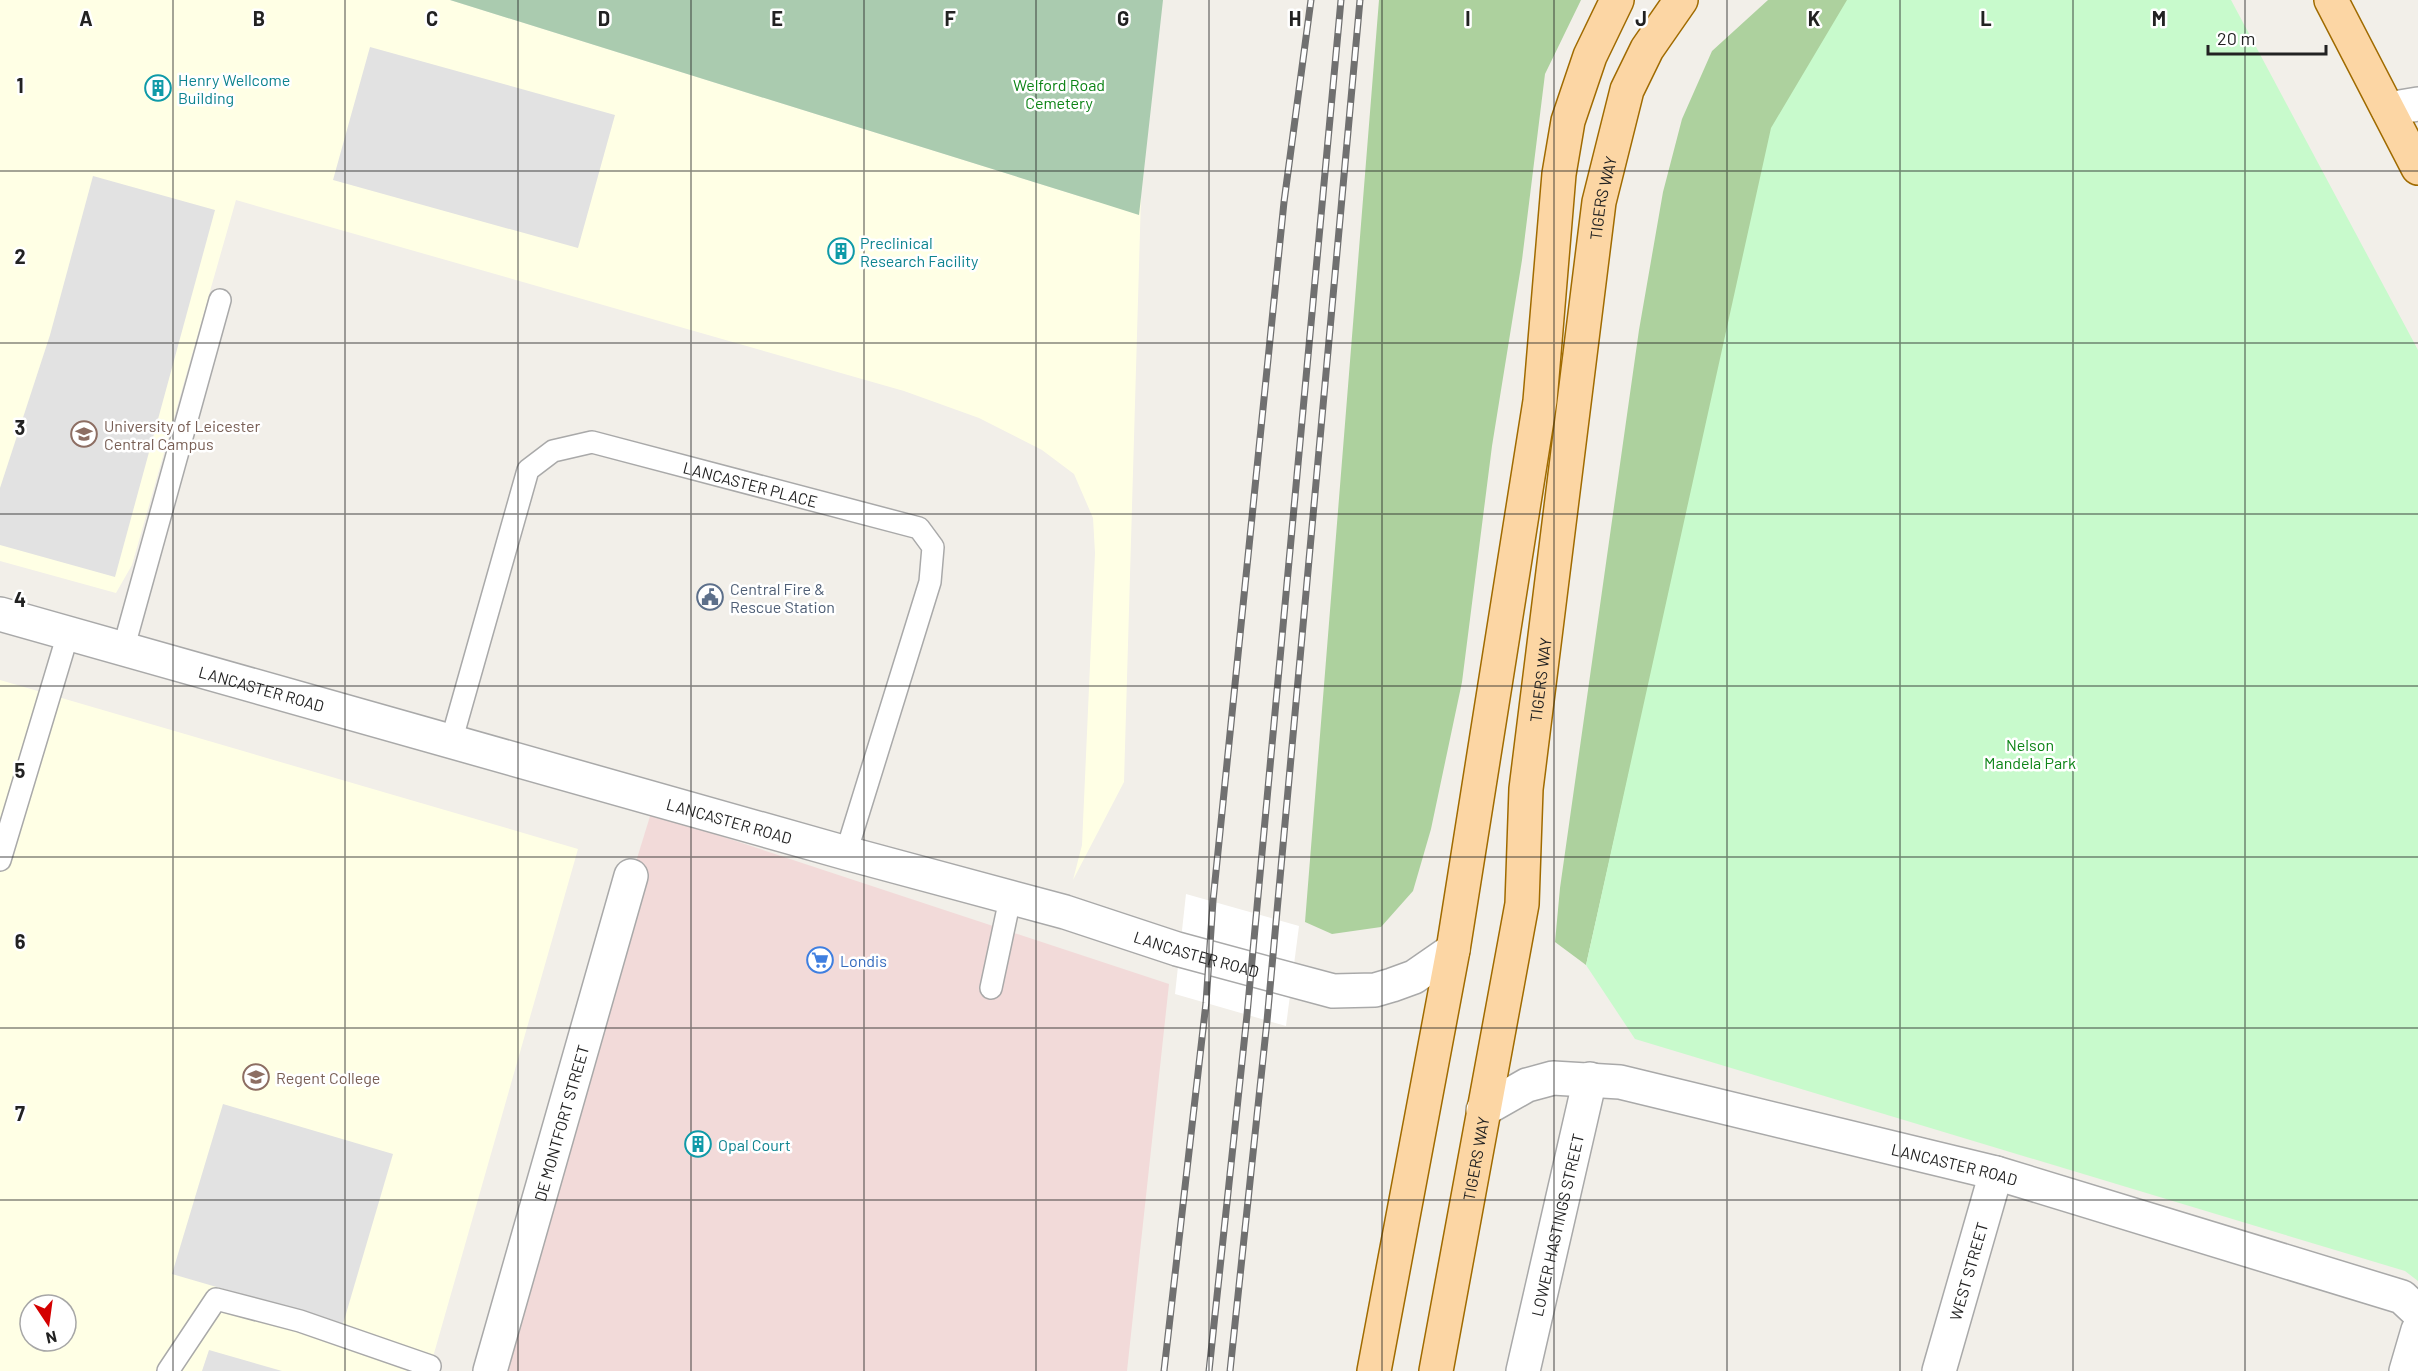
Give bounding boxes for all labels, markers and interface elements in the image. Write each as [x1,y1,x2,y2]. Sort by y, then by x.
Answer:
text: A [79,6,93,30]
text: B [253,6,265,30]
text: C [426,6,438,30]
text: D [598,6,610,30]
text: E [771,6,783,30]
text: F [944,6,956,30]
text: G [1117,6,1129,30]
text: H [1289,6,1301,30]
text: I [1465,6,1471,30]
text: J [1635,6,1647,30]
text: K [1808,6,1821,30]
text: L [1980,6,1992,30]
text: M [2152,6,2166,30]
scale bar [2208,18,2326,56]
text: 20 m [2217,27,2255,49]
place label: Henry Wellcome Building [178,70,290,107]
text: 1 [16,73,24,97]
building icon: Henry Wellcome Building [143,73,173,103]
park label: Welford Road Cemetery [1013,75,1105,112]
street label: TIGERS WAY [1585,154,1620,241]
place label: Preclinical Research Facility [860,233,979,270]
building icon: Preclinical Research Facility [826,236,856,266]
text: 2 [14,244,26,268]
text: 3 [15,415,25,439]
place label: University of Leicester Central Campus [104,416,261,453]
school or university icon: University of Leicester Central Campus [69,419,99,449]
street label: LANCASTER PLACE [681,457,820,510]
place label: Central Fire & Rescue Station [730,579,835,616]
public building icon: Central Fire & Rescue Station [695,582,725,612]
text: 4 [14,587,26,611]
street label: TIGERS WAY [1525,636,1554,723]
street label: LANCASTER ROAD [197,661,327,715]
park label: Nelson Mandela Park [1984,735,2076,772]
text: 5 [15,758,26,782]
street label: LANCASTER ROAD [665,793,794,847]
street label: LANCASTER ROAD [1132,926,1261,980]
text: 6 [15,929,26,953]
supermarket icon: Londis [805,945,835,975]
place label: Londis [840,951,887,970]
street label: DE MONTFORT STREET [529,1043,592,1203]
school or university icon: Regent College [241,1062,271,1092]
place label: Regent College [276,1068,380,1087]
text: 7 [15,1101,25,1125]
street label: TIGERS WAY [1458,1115,1492,1202]
building icon: Opal Court [683,1129,713,1159]
street label: LOWER HASTINGS STREET [1526,1132,1587,1318]
place label: Opal Court [718,1135,791,1154]
street label: LANCASTER ROAD [1890,1139,2020,1189]
street label: WEST STREET [1945,1220,1991,1322]
north arrow [18,1293,78,1353]
text: N [44,1328,59,1349]

